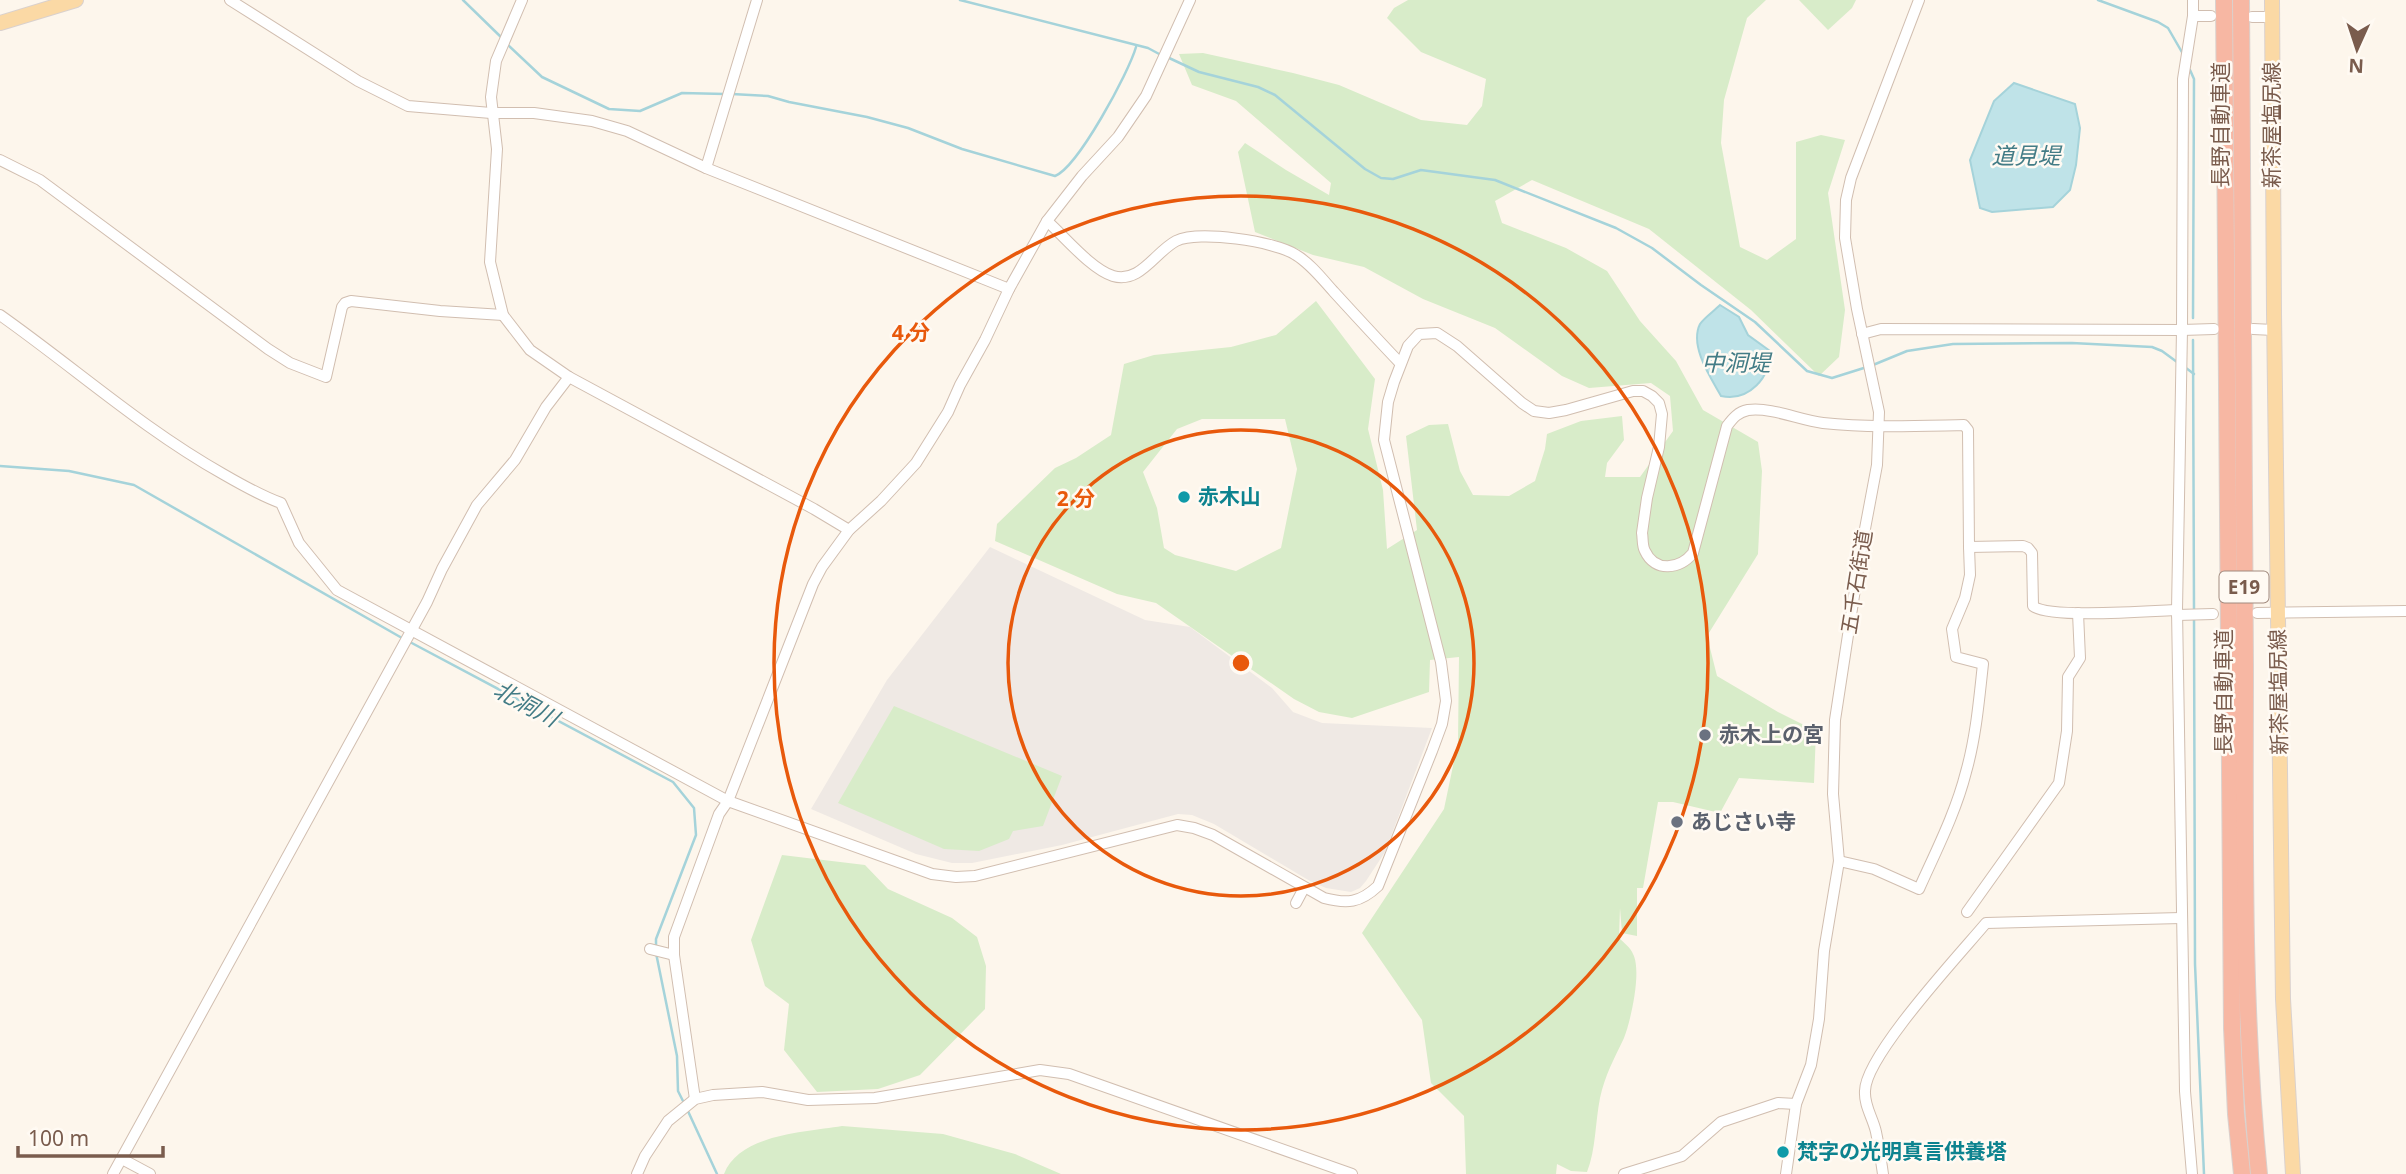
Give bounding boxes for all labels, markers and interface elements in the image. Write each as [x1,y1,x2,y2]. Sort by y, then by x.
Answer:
north arrow [2322,14,2392,84]
text: N [2348,53,2365,79]
street label: 長野自動車道 [2206,62,2234,188]
street label: 新茶屋塩尻線 [2257,62,2285,188]
water label: 道見堤 [1992,139,2064,171]
text: 4 分 [892,318,930,346]
water label: 中洞堤 [1702,346,1774,378]
place label: 赤木山 [1198,482,1261,510]
text: 2 分 [1057,484,1095,512]
marker: 赤木山 [1176,489,1192,505]
street label: 五千石街道 [1834,528,1878,636]
road number: E19 [2220,572,2268,602]
street label: 長野自動車道 [2209,629,2237,755]
street label: 新茶屋塩尻線 [2263,629,2293,755]
centre of rings [1229,651,1253,675]
water label: 北洞川 [488,673,567,735]
place label: 赤木上の宮 [1719,720,1824,748]
marker: 赤木上の宮 [1697,727,1713,743]
place label: あじさい寺 [1691,807,1796,835]
marker: あじさい寺 [1669,814,1685,830]
scale bar [18,1114,163,1158]
text: 100 m [28,1124,89,1152]
place label: 梵字の光明真言供養塔 [1797,1137,2007,1165]
marker: 梵字の光明真言供養塔 [1775,1144,1791,1160]

